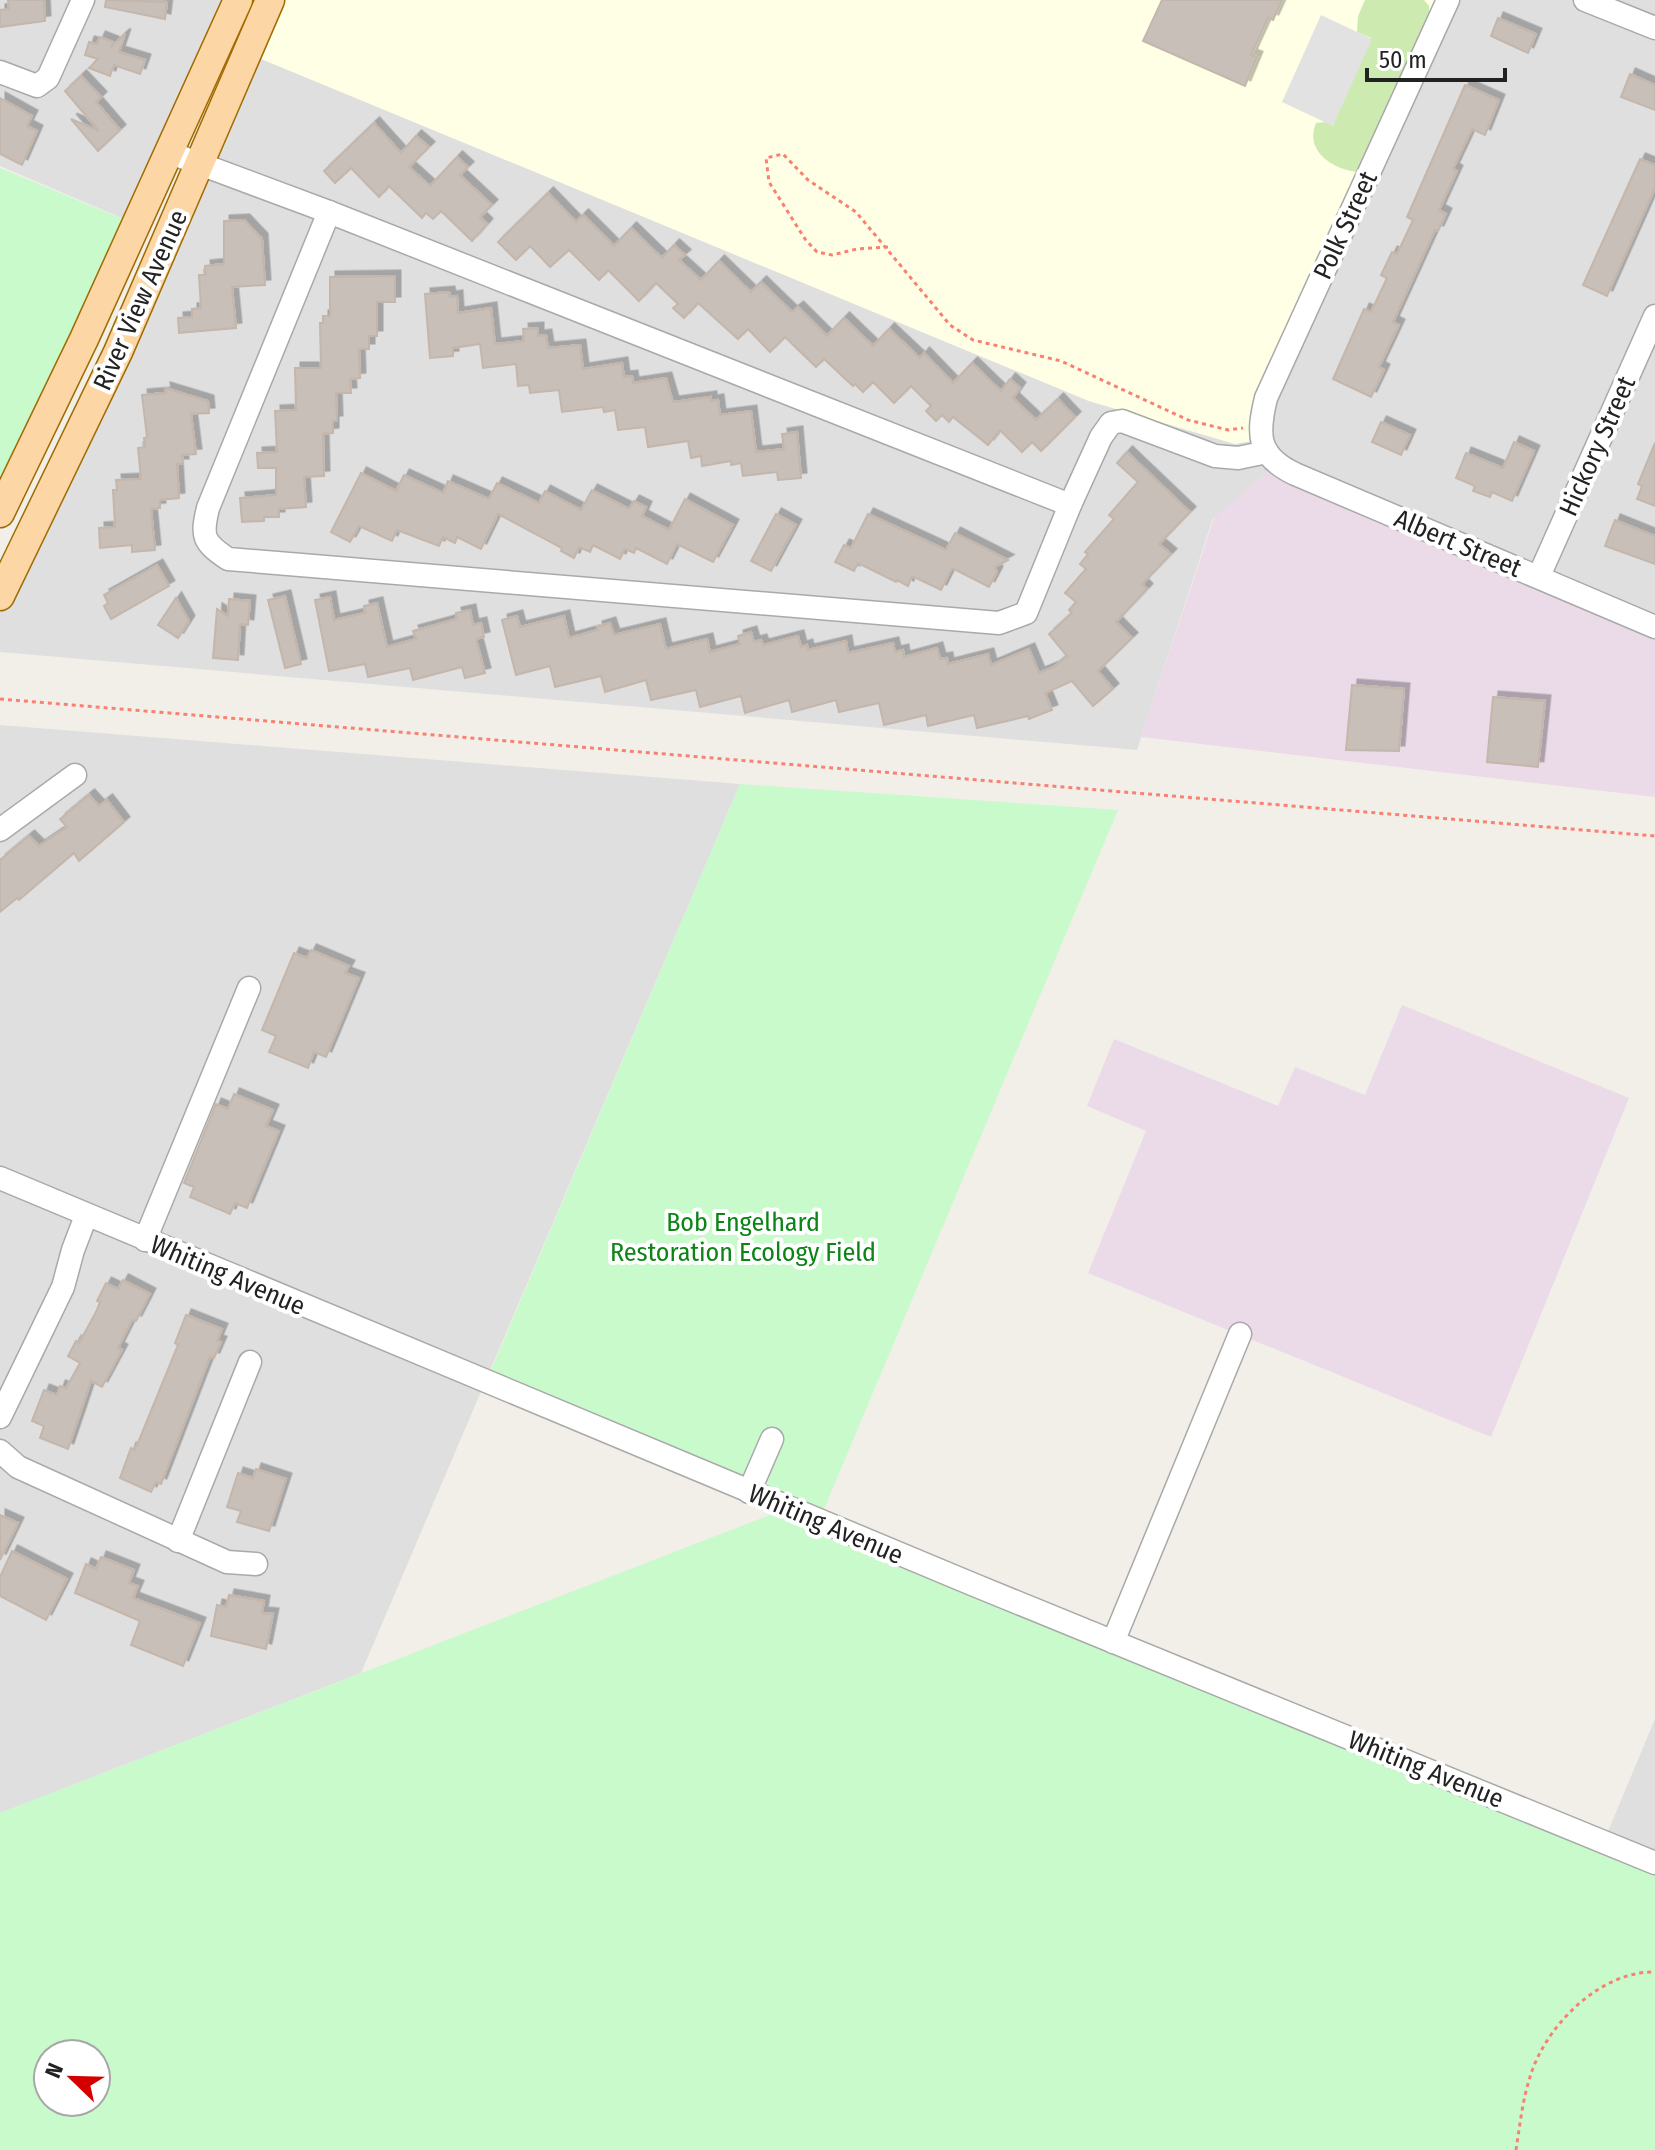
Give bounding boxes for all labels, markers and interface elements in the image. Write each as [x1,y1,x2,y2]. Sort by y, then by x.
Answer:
scale bar [1367,32,1505,82]
text: 50 m [1379,46,1427,74]
street label: Polk Street [1307,166,1384,284]
street label: River View Avenue [87,205,194,395]
street label: Hickory Street [1553,371,1642,521]
street label: Albert Street [1390,503,1526,584]
park label: Bob Engelhard Restoration Ecology Field [610,1207,876,1268]
street label: Whiting Avenue [146,1229,310,1322]
street label: Whiting Avenue [744,1478,908,1571]
street label: Whiting Avenue [1344,1724,1508,1815]
north arrow [32,2038,112,2118]
text: N [39,2059,69,2082]

